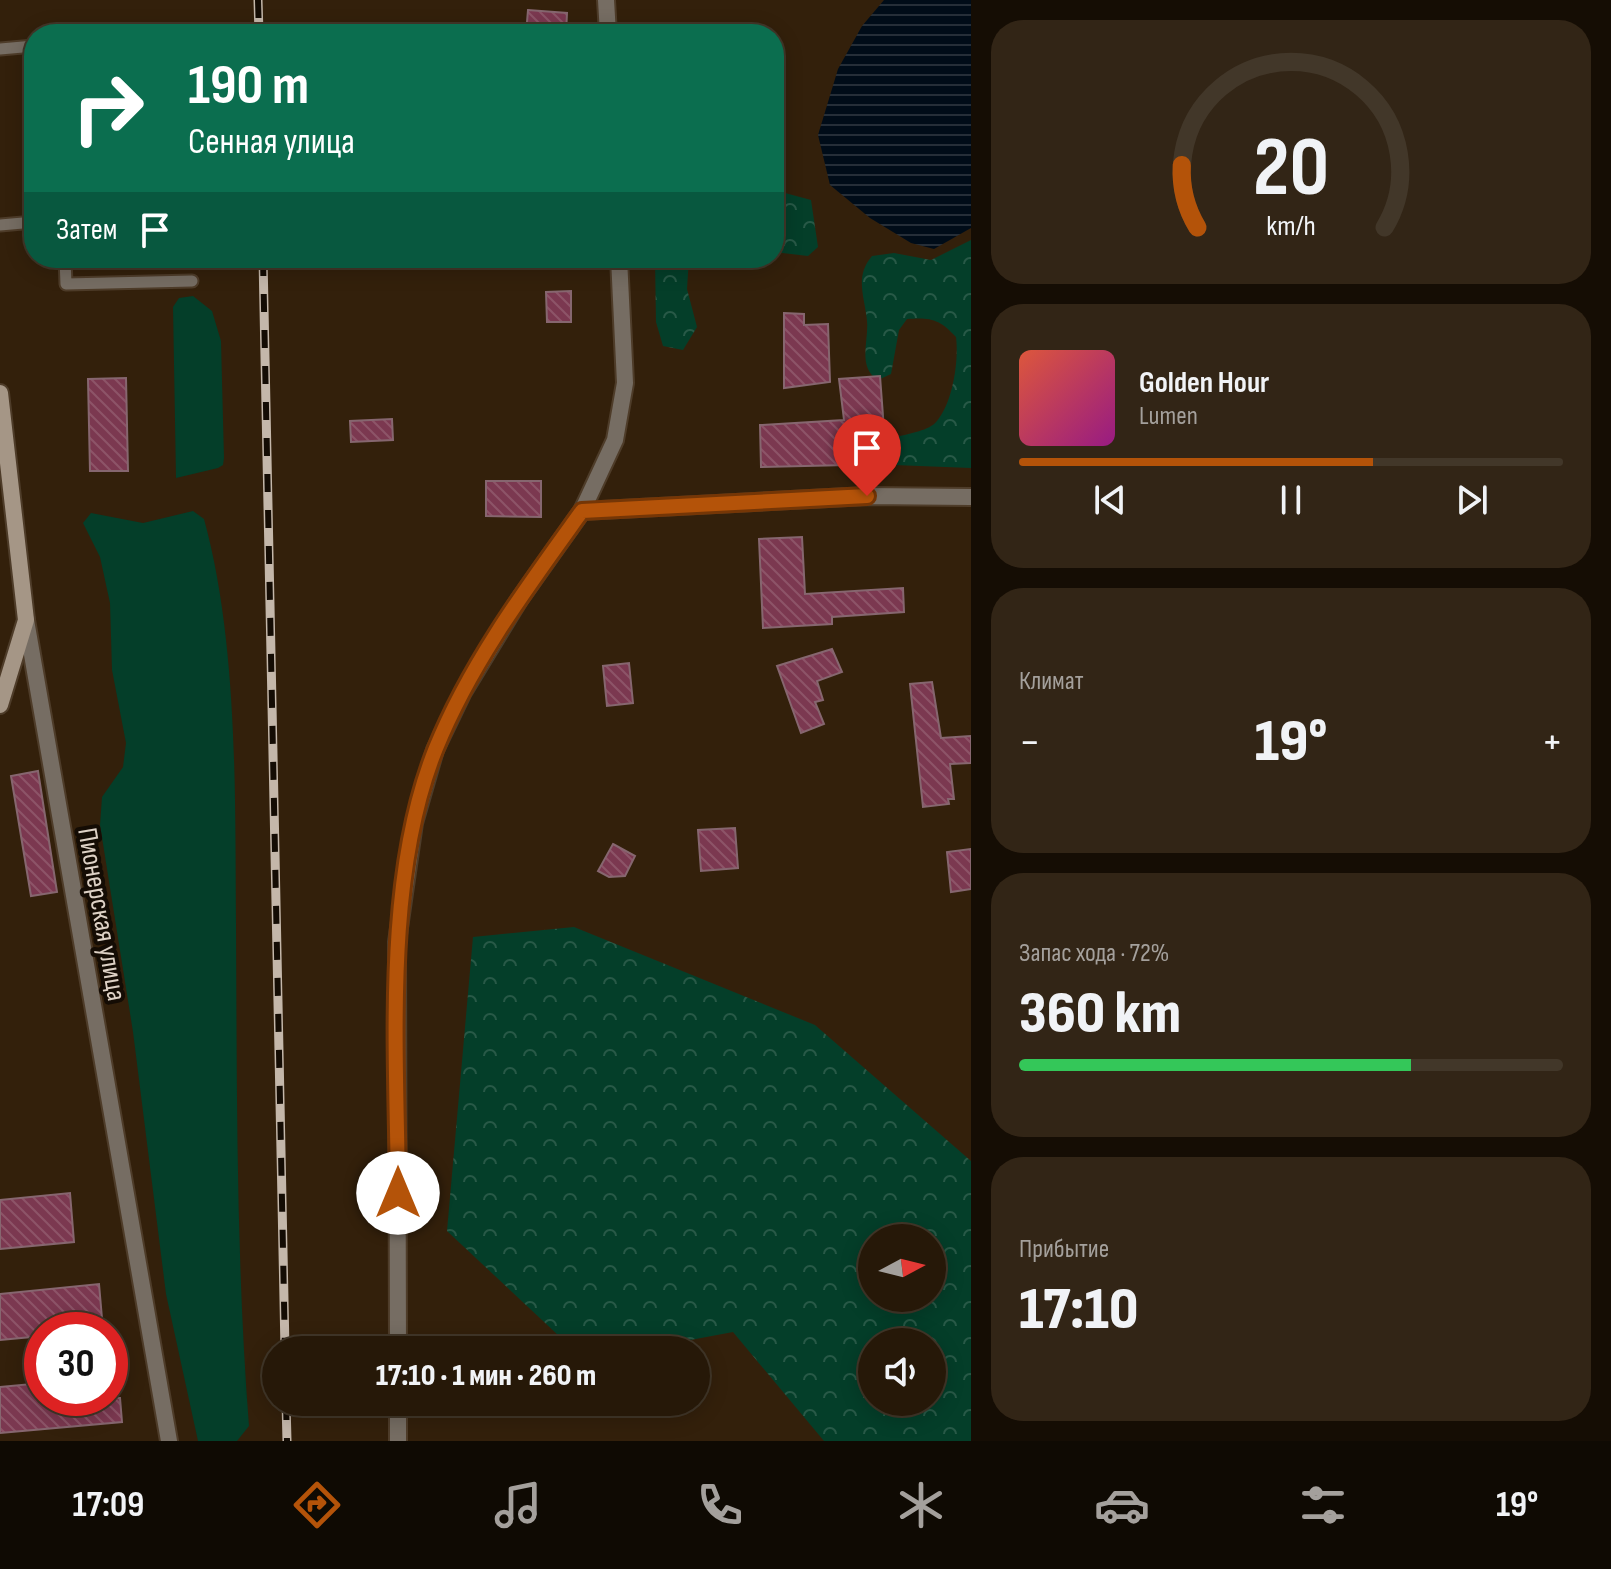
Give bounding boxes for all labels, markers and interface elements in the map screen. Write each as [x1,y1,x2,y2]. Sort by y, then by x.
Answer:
text: 190 m [188,53,309,120]
icon: right [56,56,160,160]
text: 20 [1253,119,1329,219]
text: Сенная улица [188,121,355,164]
icon: arrive [133,208,177,252]
text: km/h [1266,209,1316,244]
text: Затем [56,212,117,248]
text: Golden Hour [1139,365,1269,401]
text: Lumen [1139,401,1198,432]
pin [833,414,901,496]
icon: arrive [845,426,889,470]
icon: previous [1088,478,1132,522]
icon: pause [1269,478,1313,522]
icon: next [1450,478,1494,522]
text: Климат [1019,666,1083,697]
text: 19° [1254,706,1328,778]
text: − [1019,716,1041,769]
text: + [1541,716,1563,769]
street label: Пионерская улица [70,825,133,1003]
text: Запас хода · 72% [1019,938,1169,969]
text: 360 km [1019,978,1181,1050]
position arrow [356,1151,440,1235]
north arrow [858,1224,946,1312]
map controls [858,1224,946,1416]
text: Прибытие [1019,1234,1109,1265]
text: 17:10 [1019,1274,1138,1346]
speed limit sign: 30 [24,1312,128,1416]
button: sound [858,1328,946,1416]
text: 17:10 · 1 мин · 260 m [376,1358,596,1394]
icon: directions [289,1477,345,1533]
icon: music [490,1477,546,1533]
icon: phone [692,1477,748,1533]
icon: climate [893,1477,949,1533]
icon: car [1094,1477,1150,1533]
icon: filters [1295,1477,1351,1533]
text: 17:09 [73,1484,144,1527]
text: 19° [1496,1484,1538,1527]

